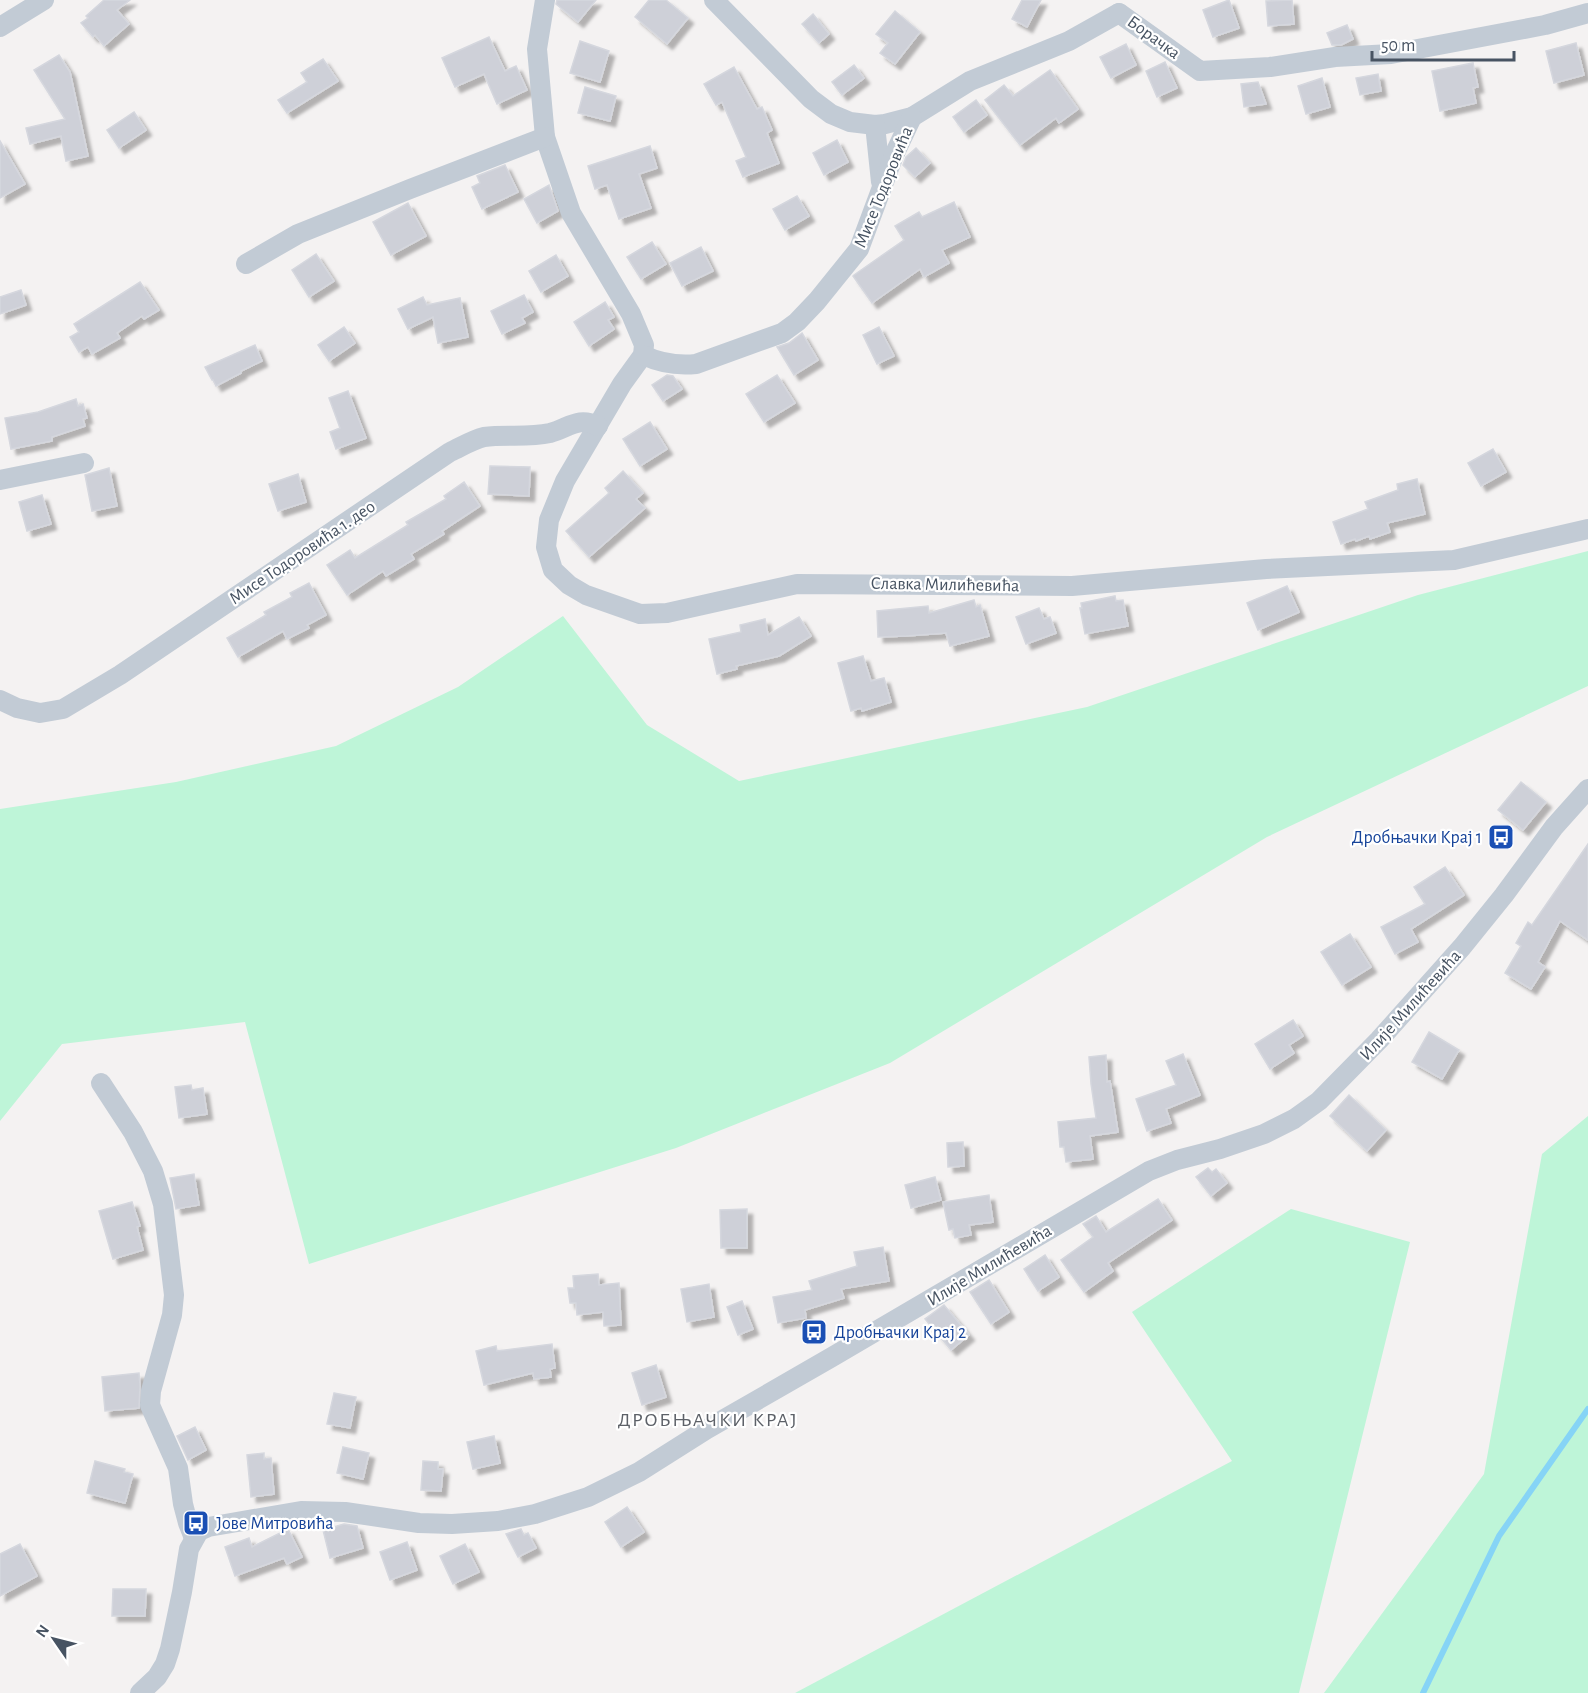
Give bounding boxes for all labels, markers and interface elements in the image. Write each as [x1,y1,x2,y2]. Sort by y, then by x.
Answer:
street label: Борачка [1124,13,1183,63]
scale bar [1372,24,1514,62]
text: 50 m [1381,37,1415,55]
street label: Мисе Тодоровића [851,124,916,251]
street label: Мисе Тодоровића 1. део [226,497,379,608]
street label: Славка Милићевића [871,575,1019,595]
bus stop icon: Дробњачки Крај 1 [1486,822,1516,852]
place label: Дробњачки Крај 1 [1352,828,1482,847]
street label: Илије Милићевића [1357,947,1465,1064]
street label: Илије Милићевића [924,1222,1055,1310]
bus stop icon: Дробњачки Крај 2 [799,1317,829,1347]
place label: Дробњачки Крај 2 [834,1323,966,1342]
district label: ДРОБЊАЧКИ КРАЈ [618,1410,798,1430]
bus stop icon: Јове Митровића [181,1508,211,1538]
place label: Јове Митровића [216,1515,334,1533]
north arrow [24,1609,84,1669]
text: N [33,1622,52,1640]

